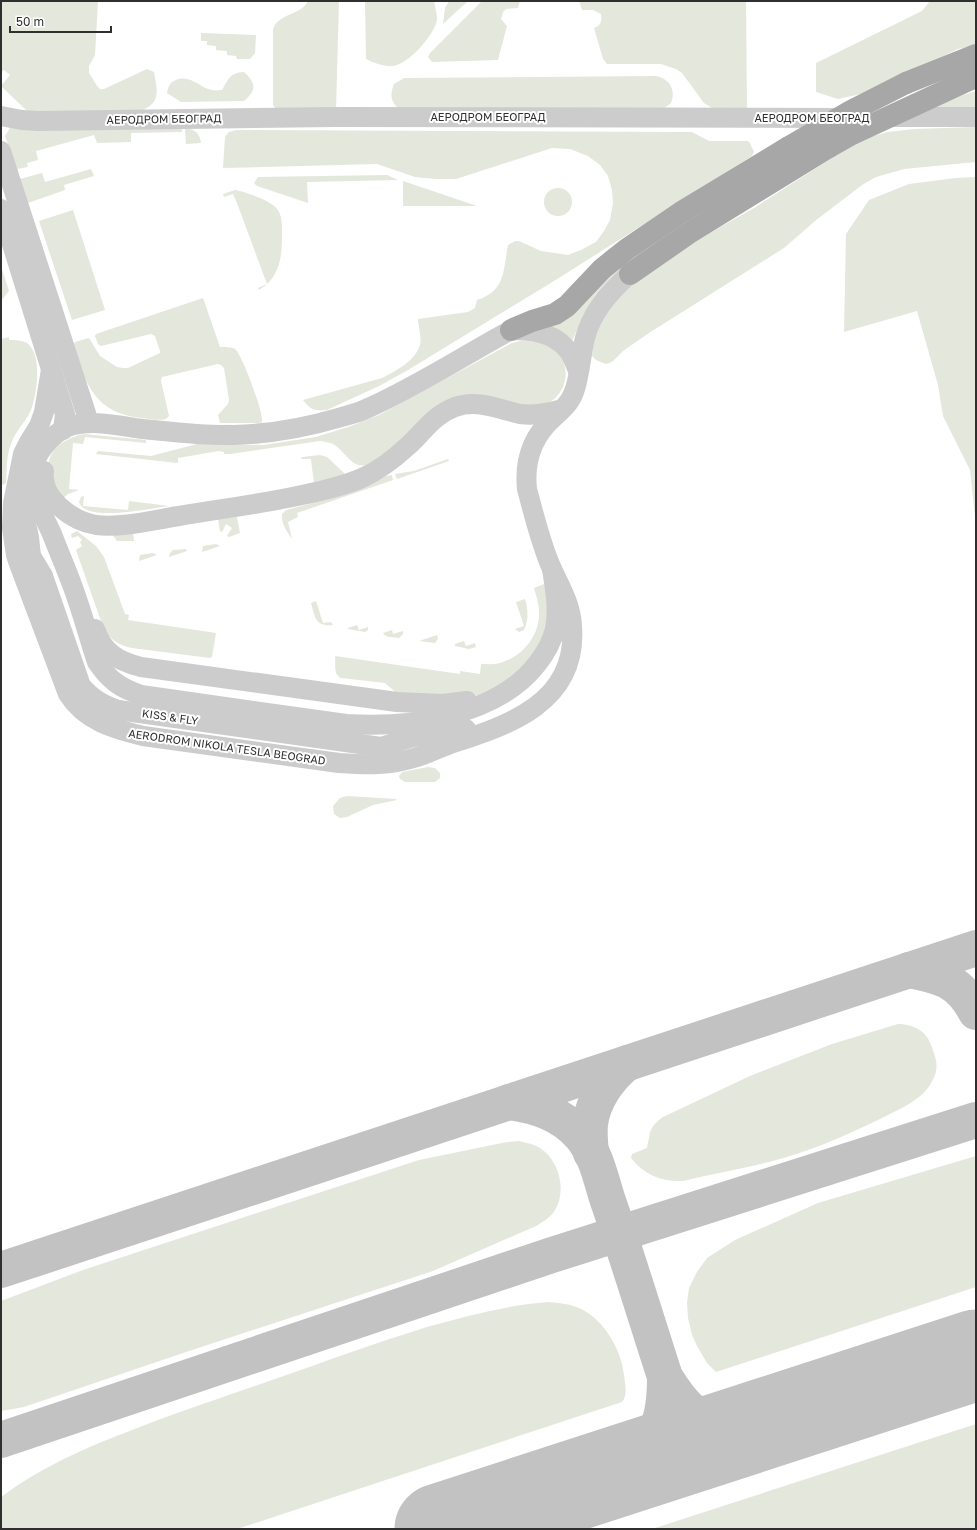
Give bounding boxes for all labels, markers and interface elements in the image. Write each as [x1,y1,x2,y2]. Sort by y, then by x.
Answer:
scale bar [10,8,111,34]
text: 50 m [16,14,44,29]
street label: АЕРОДРОМ БЕОГРАД [430,110,546,123]
street label: АЕРОДРОМ БЕОГРАД [106,111,222,126]
street label: АЕРОДРОМ БЕОГРАД [754,111,870,124]
street label: KISS & FLY [141,706,199,727]
street label: AERODROM NIKOLA TESLA BEOGRAD [128,726,327,767]

